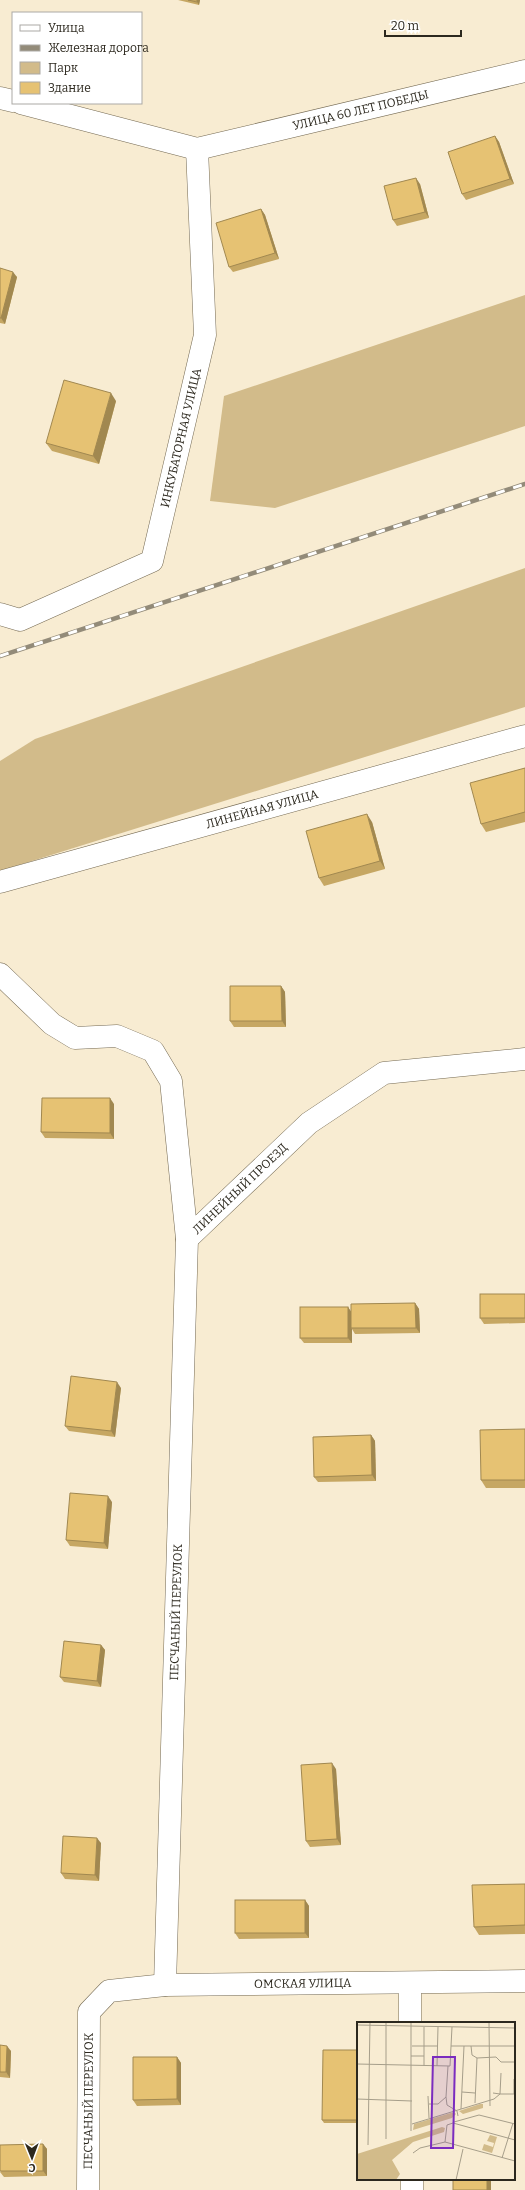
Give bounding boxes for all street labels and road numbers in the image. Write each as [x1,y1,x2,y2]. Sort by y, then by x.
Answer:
street label: УЛИЦА 60 ЛЕТ ПОБЕДЫ [291,87,430,133]
street label: ИНКУБАТОРНАЯ УЛИЦА [158,366,204,509]
street label: ЛИНЕЙНАЯ УЛИЦА [204,787,320,831]
street label: ЛИНЕЙНЫЙ ПРОЕЗД [190,1140,290,1237]
street label: ПЕСЧАНЫЙ ПЕРЕУЛОК [167,1543,185,1681]
street label: ОМСКАЯ УЛИЦА [254,1976,352,1991]
street label: ПЕСЧАНЫЙ ПЕРЕУЛОК [80,2032,96,2169]

